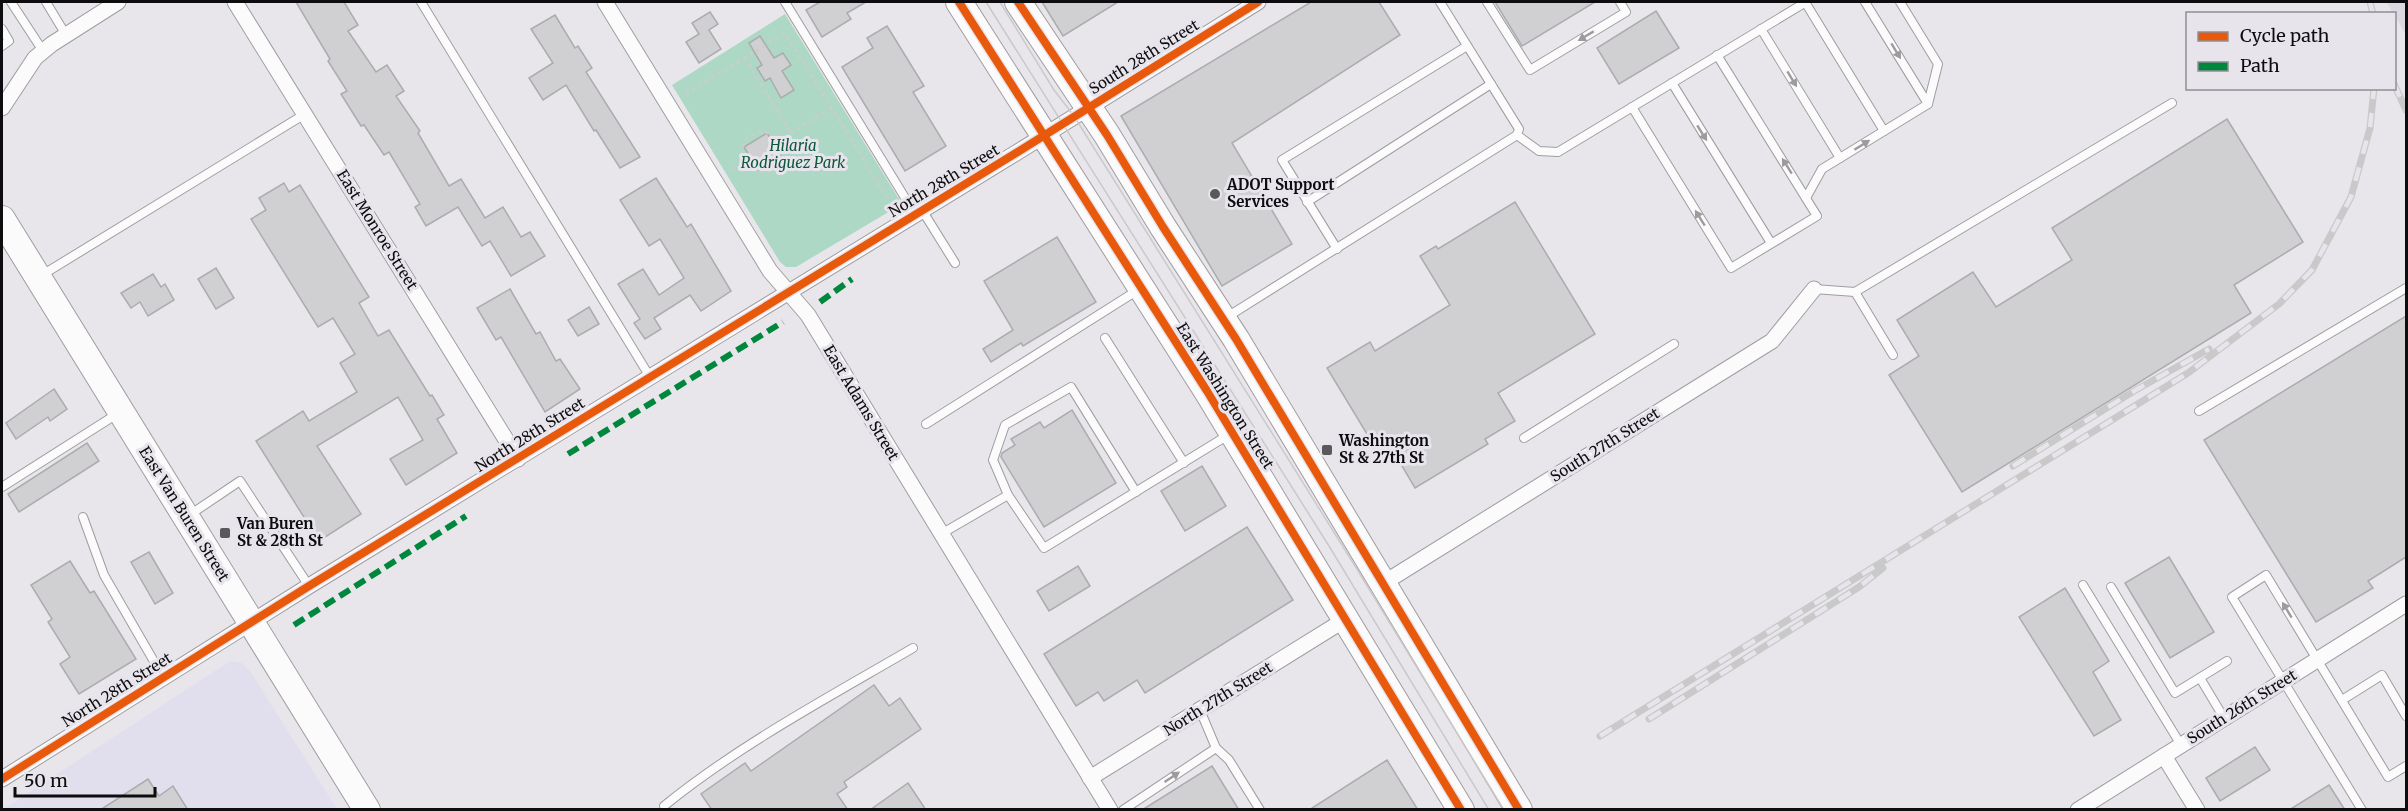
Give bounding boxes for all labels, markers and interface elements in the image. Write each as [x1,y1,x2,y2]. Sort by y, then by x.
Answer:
legend [2186,12,2396,90]
street label: South 28th Street [1085,15,1202,98]
text: Cycle path [2240,24,2330,47]
one-way arrow [1578,30,1594,41]
one-way arrow [1890,43,1901,59]
text: Path [2240,54,2280,77]
one-way arrow [1786,71,1797,87]
one-way arrow [1697,125,1708,141]
park label: Hilaria Rodriguez Park [741,136,846,172]
one-way arrow [1854,139,1870,150]
street label: North 28th Street [885,140,1003,221]
one-way arrow [1781,158,1792,174]
street label: East Monroe Street [333,166,422,293]
place label: ADOT Support Services [1226,175,1335,211]
marker: ADOT Support Services [1208,187,1222,201]
one-way arrow [1695,210,1706,226]
street label: East Washington Street [1173,319,1278,473]
street label: East Adams Street [819,342,903,464]
street label: North 28th Street [471,393,588,476]
street label: South 27th Street [1547,403,1663,486]
place label: Washington St & 27th St [1338,431,1429,467]
street label: East Van Buren Street [135,443,234,585]
marker: Washington St & 27th St [1320,443,1334,457]
place label: Van Buren St & 28th St [236,514,323,550]
marker: Van Buren St & 28th St [218,526,232,540]
one-way arrow [2281,602,2292,618]
street label: North 28th Street [58,648,175,731]
street label: North 27th Street [1160,657,1276,740]
street label: South 26th Street [2183,665,2300,748]
scale bar [15,760,154,798]
text: 50 m [24,769,68,792]
one-way arrow [1163,771,1179,783]

